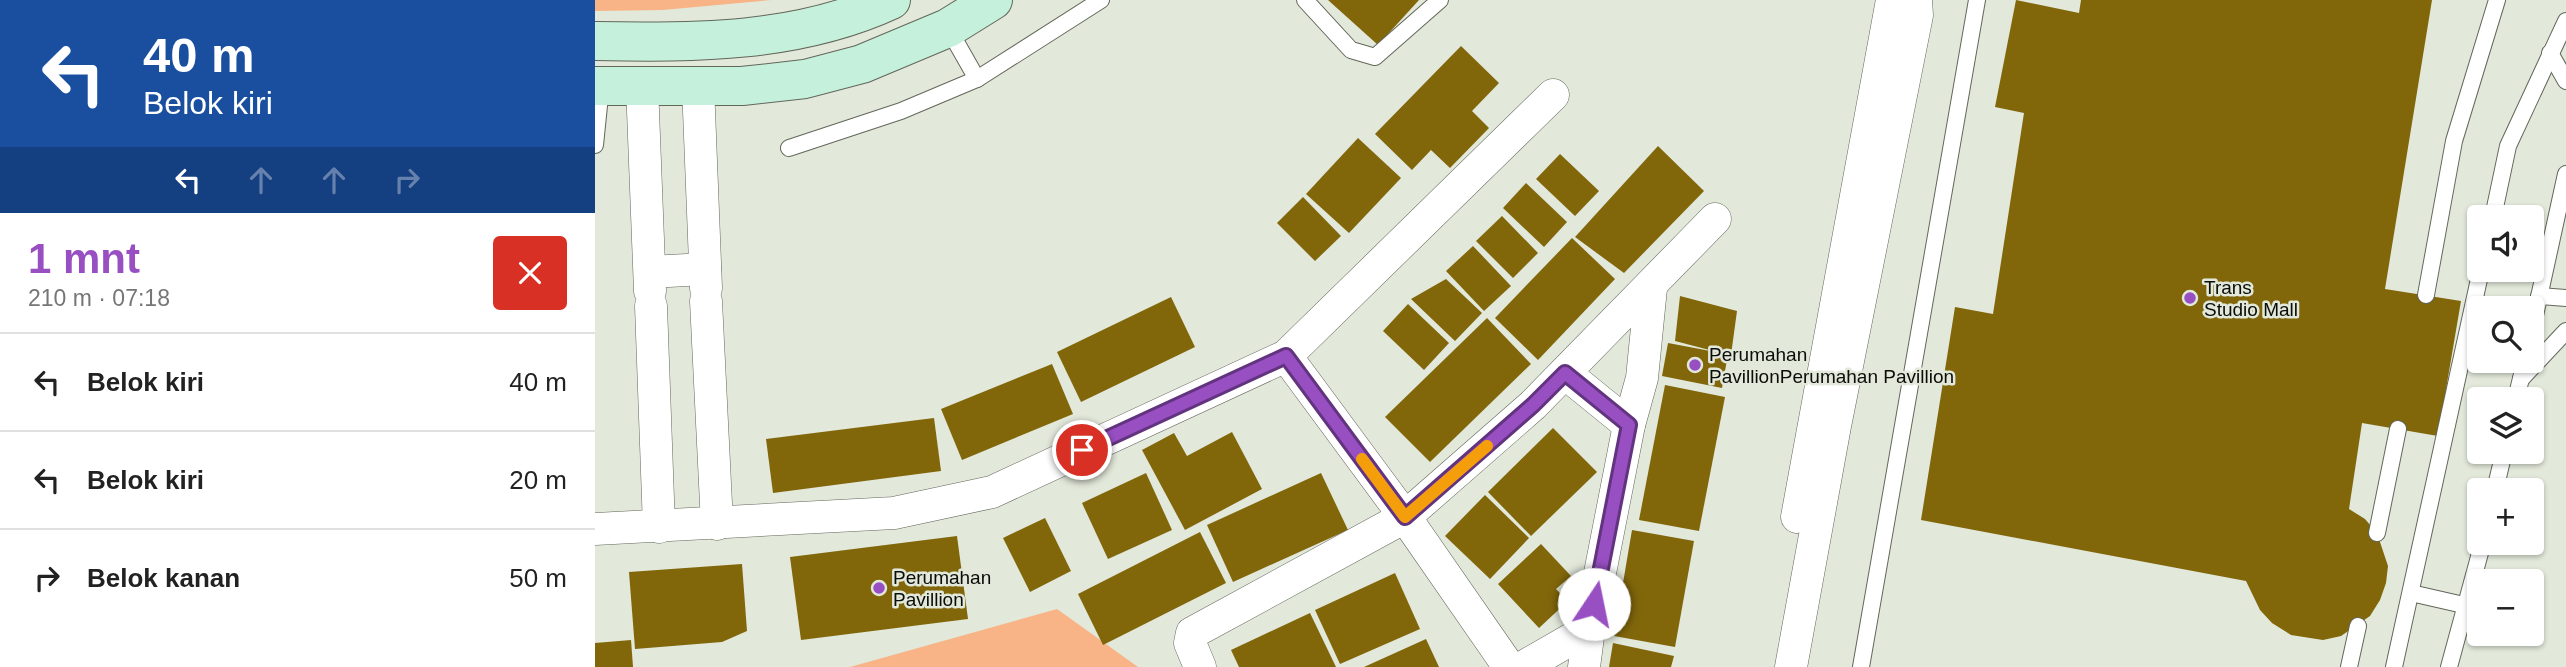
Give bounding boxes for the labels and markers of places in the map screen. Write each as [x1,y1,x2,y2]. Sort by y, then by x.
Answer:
place label: Trans Studio Mall [2204,277,2298,320]
marker: Trans Studio Mall [2182,290,2198,306]
place label: Perumahan PavillionPerumahan Pavillion [1709,344,1954,387]
marker: Perumahan PavillionPerumahan Pavillion [1687,357,1703,373]
pin [1052,420,1112,480]
place label: Perumahan Pavillion [893,567,991,610]
marker: Perumahan Pavillion [871,580,887,596]

